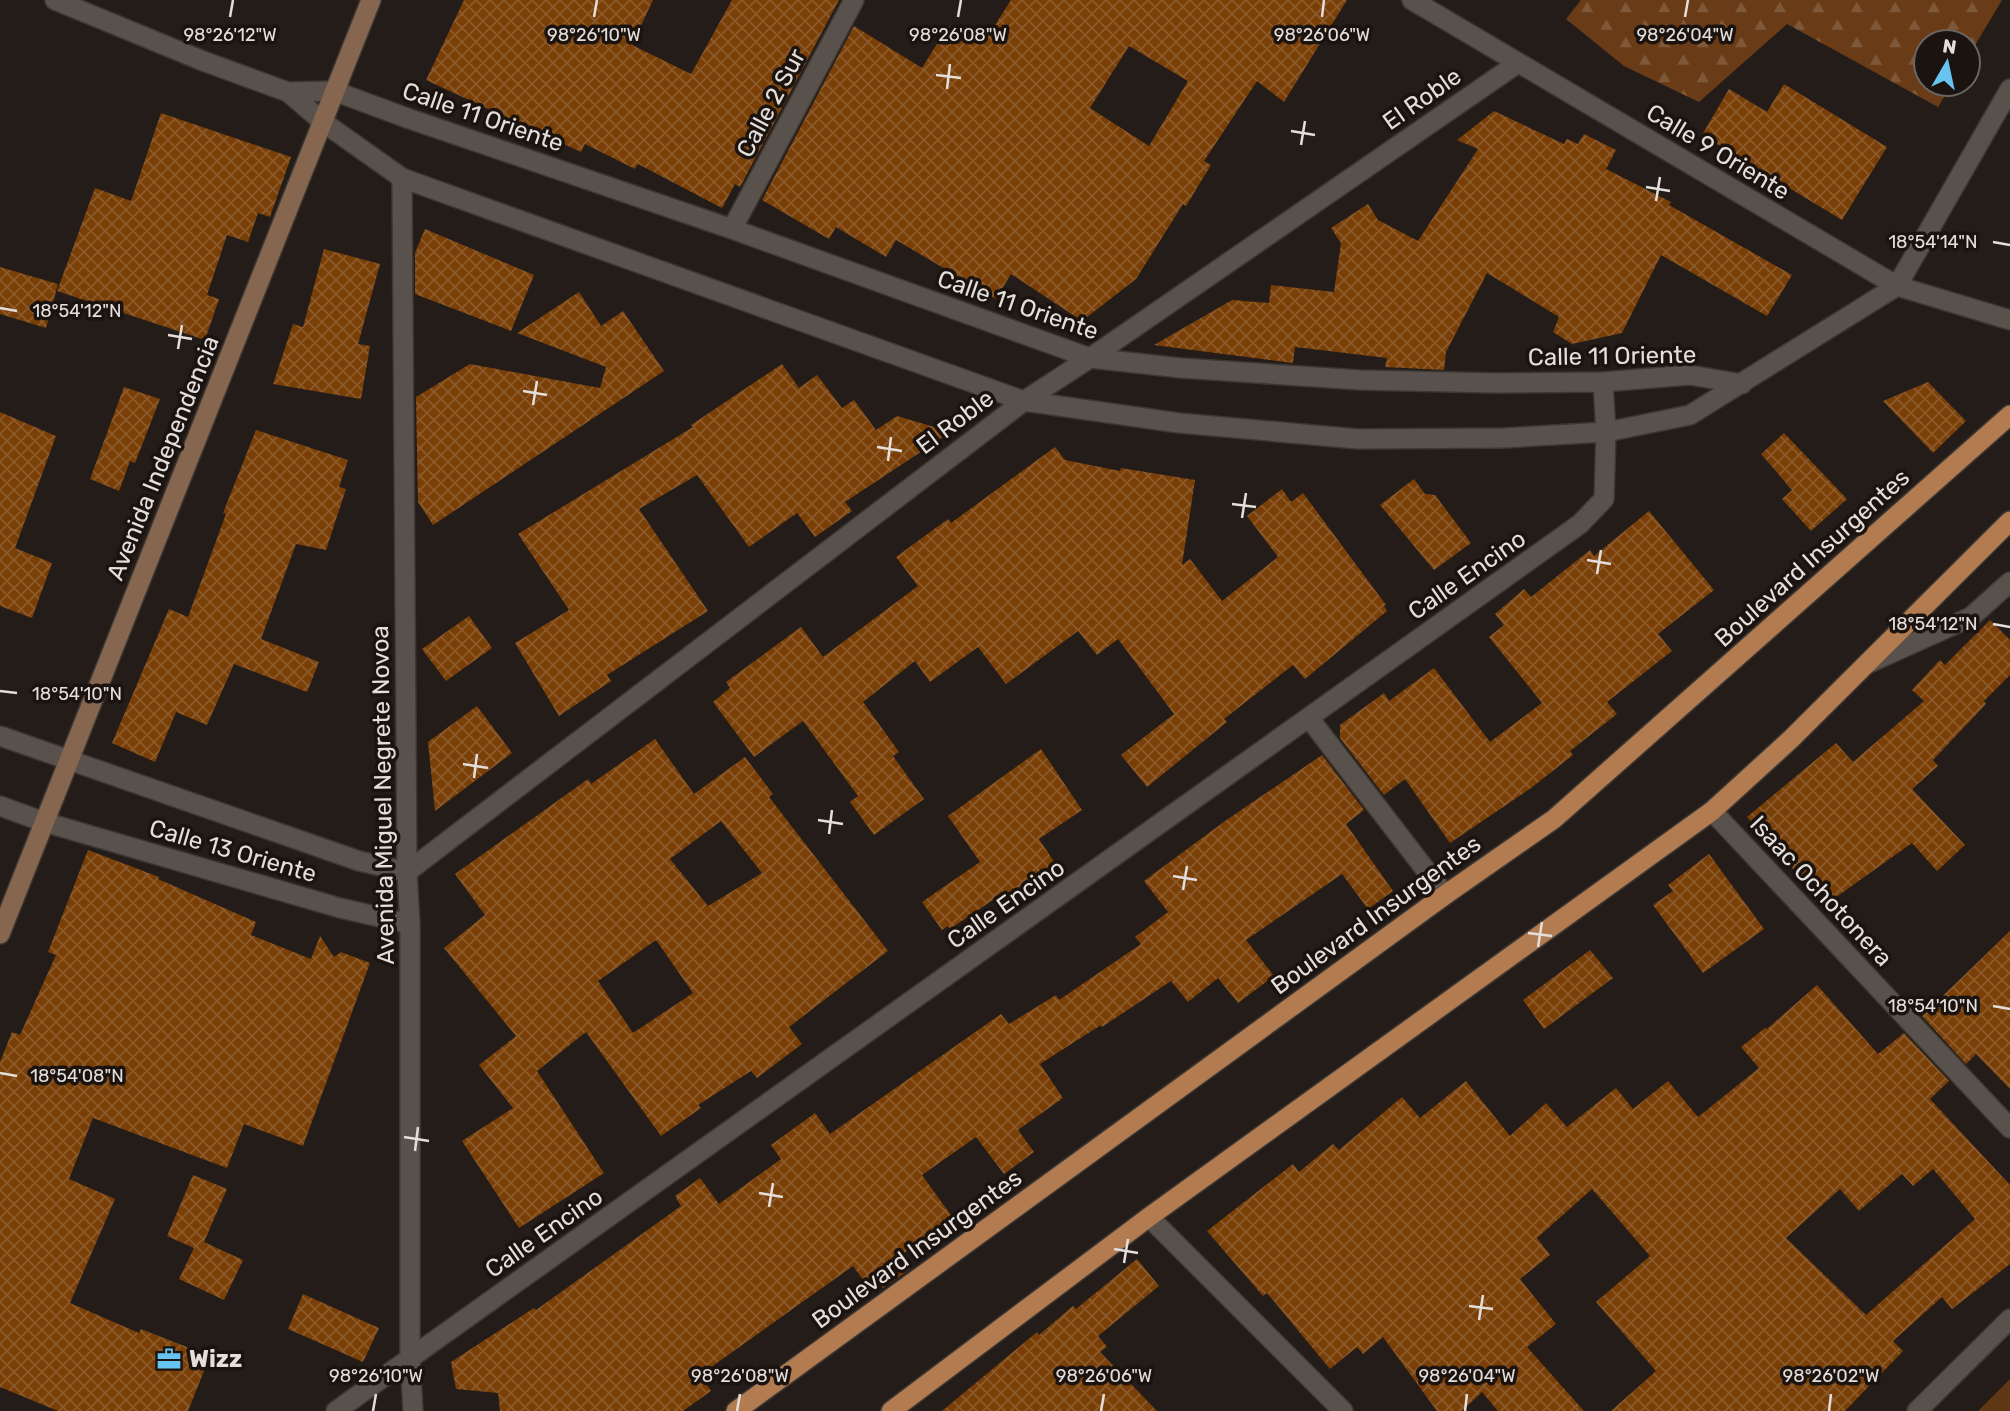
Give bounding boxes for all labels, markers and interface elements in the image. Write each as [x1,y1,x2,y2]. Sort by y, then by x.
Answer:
text: 98°26'12"W [183,24,277,46]
text: 98°26'10"W [547,24,641,46]
text: 98°26'08"W [909,24,1007,46]
text: 98°26'06"W [1274,24,1370,46]
text: 98°26'04"W [1636,24,1734,46]
north arrow [1912,28,1982,98]
text: N [1941,34,1958,59]
street label: Calle 2 Sur [731,44,811,162]
street label: El Roble [1377,62,1467,136]
street label: Calle 11 Oriente [399,76,567,158]
street label: Calle 9 Oriente [1641,98,1795,206]
text: 18°54'14"N [1888,231,1978,253]
street label: Calle 11 Oriente [934,264,1102,346]
text: 18°54'12"N [32,300,122,322]
street label: Avenida Independencia [101,332,225,584]
street label: Calle 11 Oriente [1528,341,1696,371]
street label: El Roble [911,384,999,460]
street label: Boulevard Insurgentes [1709,463,1915,653]
street label: Calle Encino [1403,524,1531,626]
text: 18°54'12"N [1888,613,1978,635]
street label: Avenida Miguel Negrete Novoa [366,625,400,965]
text: 18°54'10"N [32,683,122,705]
street label: Isaac Ochotonera [1744,810,1898,972]
street label: Calle 13 Oriente [146,814,320,888]
street label: Boulevard Insurgentes [1266,830,1486,1000]
street label: Calle Encino [942,853,1070,955]
text: 18°54'10"N [1888,995,1978,1017]
text: 18°54'08"N [30,1065,124,1087]
street label: Boulevard Insurgentes [807,1164,1027,1334]
street label: Calle Encino [480,1182,608,1284]
office icon: Wizz [155,1345,183,1373]
place label: Wizz [189,1345,242,1373]
text: 98°26'10"W [329,1365,423,1387]
text: 98°26'08"W [691,1365,789,1387]
text: 98°26'06"W [1056,1365,1152,1387]
text: 98°26'04"W [1418,1365,1516,1387]
text: 98°26'02"W [1783,1365,1879,1387]

